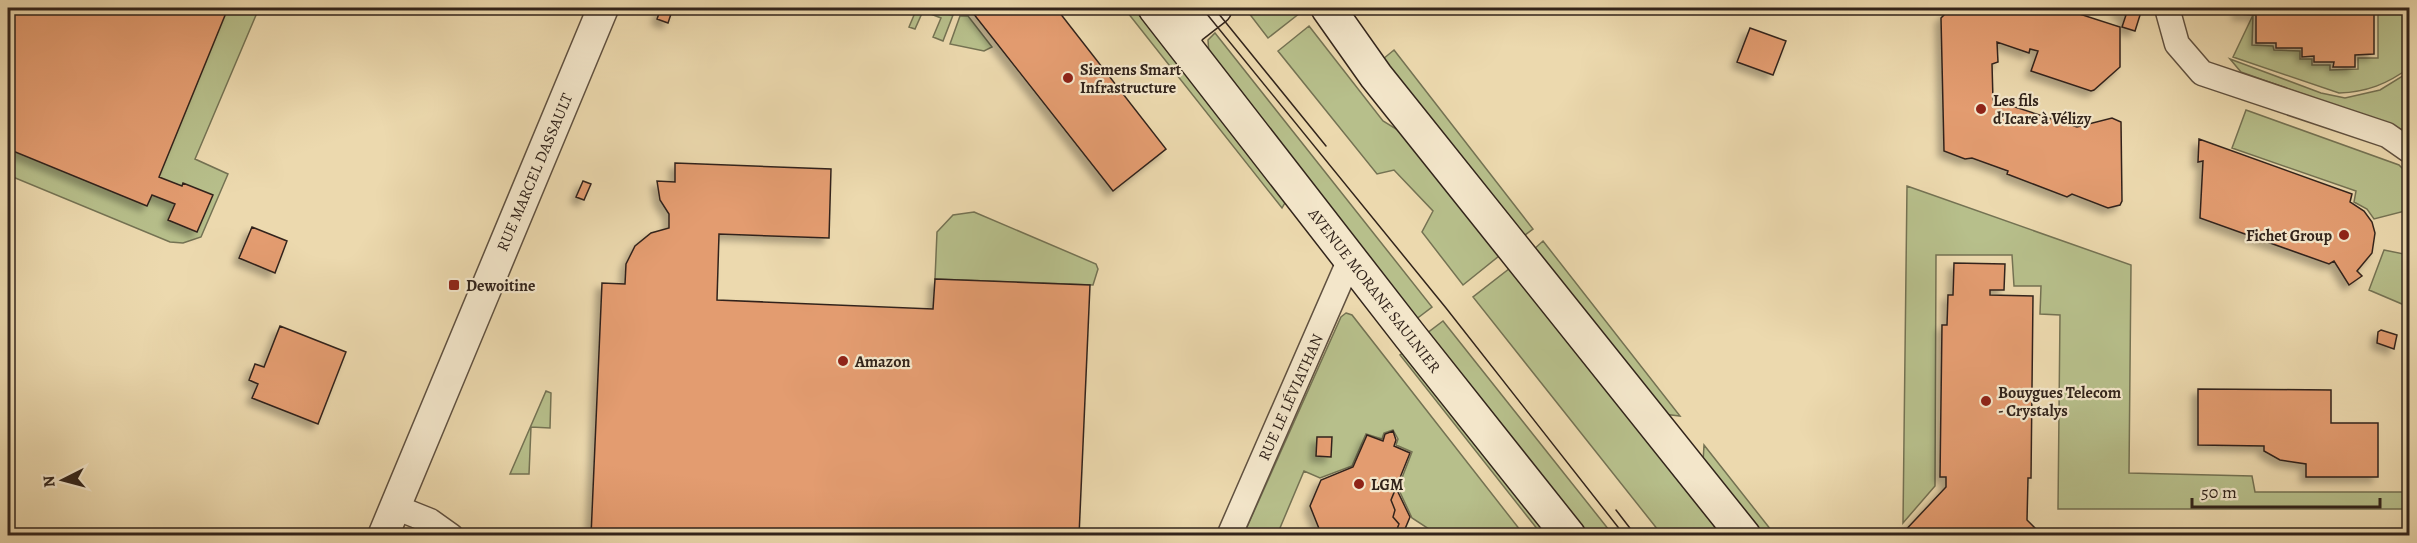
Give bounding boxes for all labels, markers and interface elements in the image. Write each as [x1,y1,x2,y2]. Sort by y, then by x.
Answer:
place label: Siemens Smart Infrastructure [1080,59,1182,99]
marker: Siemens Smart Infrastructure [1061,71,1075,85]
street label: RUE MARCEL DASSAULT [492,90,578,255]
place label: Les fils d'Icare à Vélizy [1993,90,2092,130]
marker: Les fils d'Icare à Vélizy [1974,102,1988,116]
street label: AVENUE MORANE SAULNIER [1302,203,1446,378]
place label: Fichet Group [2246,225,2332,247]
marker: Fichet Group [2337,228,2351,242]
place label: Dewoitine [466,275,535,297]
marker: Dewoitine [447,278,461,292]
street label: RUE LE LÉVIATHAN [1253,331,1329,464]
place label: Amazon [854,351,910,373]
marker: Amazon [836,354,850,368]
place label: Bouygues Telecom - Crystalys [1998,382,2122,422]
marker: Bouygues Telecom - Crystalys [1979,394,1993,408]
north arrow [33,450,93,510]
scale bar [2192,471,2380,509]
text: N [37,474,61,488]
place label: LGM [1371,474,1404,496]
marker: LGM [1352,477,1366,491]
text: 50 m [2201,480,2237,504]

